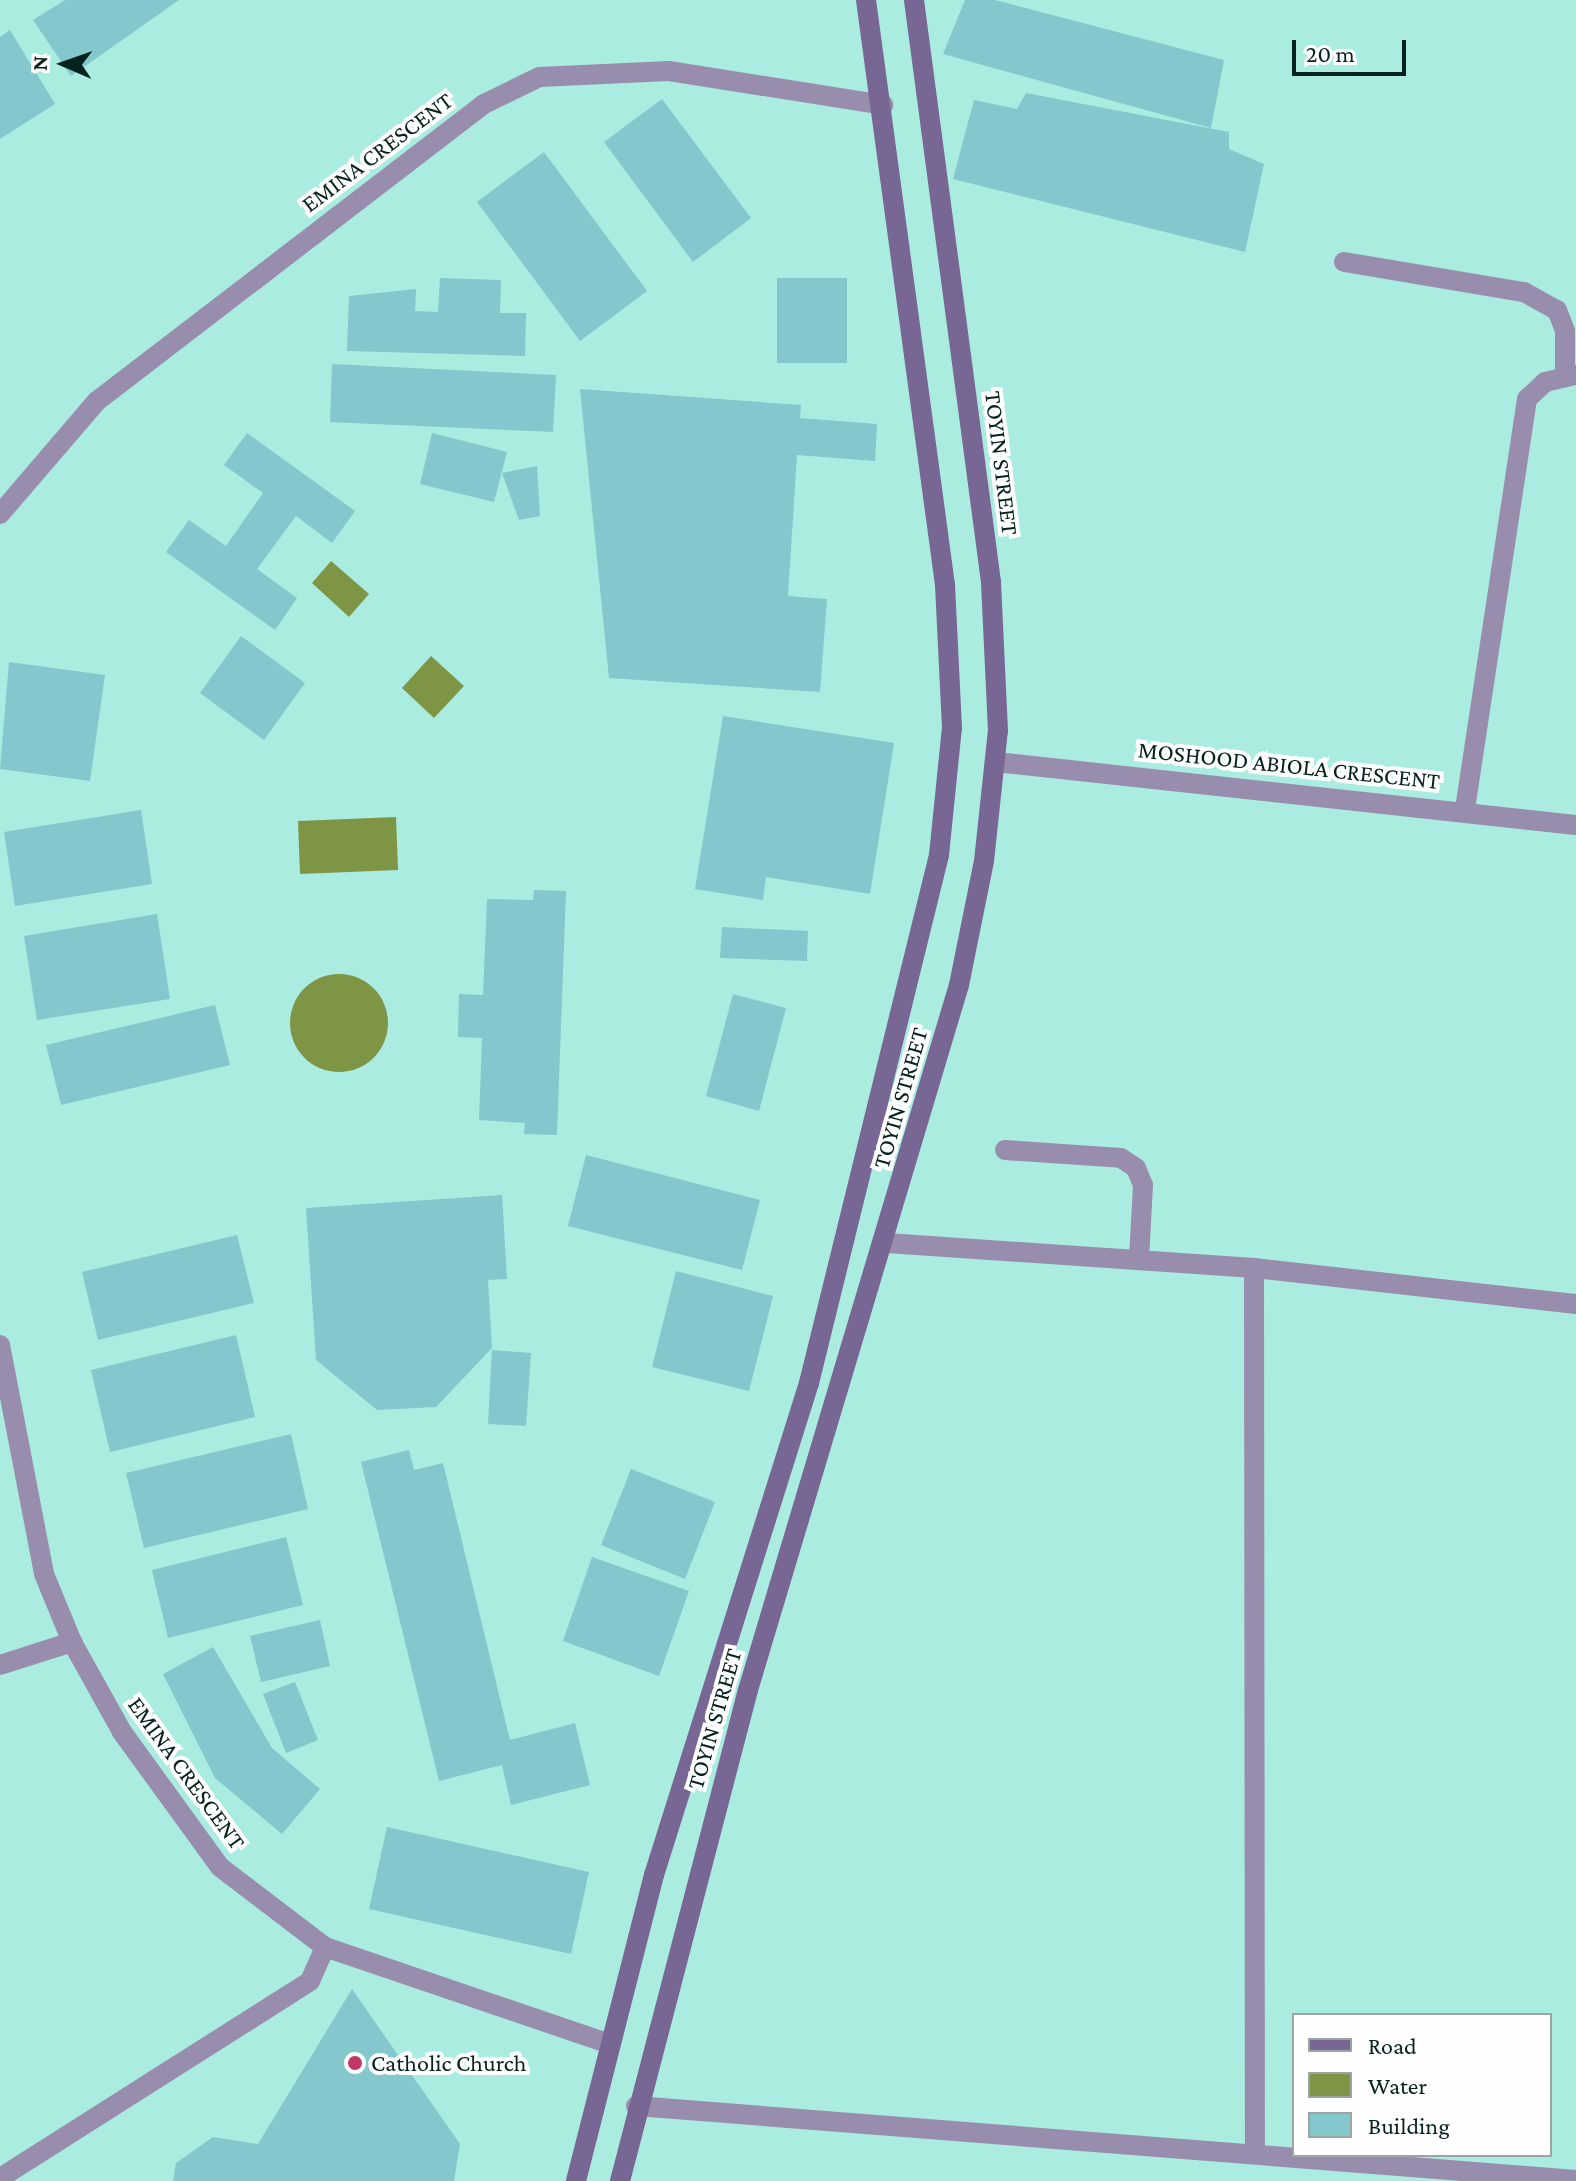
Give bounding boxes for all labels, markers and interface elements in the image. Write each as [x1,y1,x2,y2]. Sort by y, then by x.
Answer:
north arrow [24,24,104,104]
scale bar [1296,24,1410,74]
text: 20 m [1306,40,1355,67]
text: N [27,55,52,71]
street label: EMINA CRESCENT [296,86,458,218]
street label: TOYIN STREET [979,389,1025,537]
street label: MOSHOOD ABIOLA CRESCENT [1137,735,1441,795]
street label: TOYIN STREET [866,1024,934,1172]
street label: TOYIN STREET [680,1645,748,1793]
street label: EMINA CRESCENT [122,1691,252,1855]
legend [1292,2013,1552,2157]
text: Road [1368,2032,1417,2059]
place label: Catholic Church [371,2049,526,2077]
marker: Catholic Church [346,2054,364,2072]
text: Water [1368,2072,1427,2099]
text: Building [1368,2112,1450,2139]

